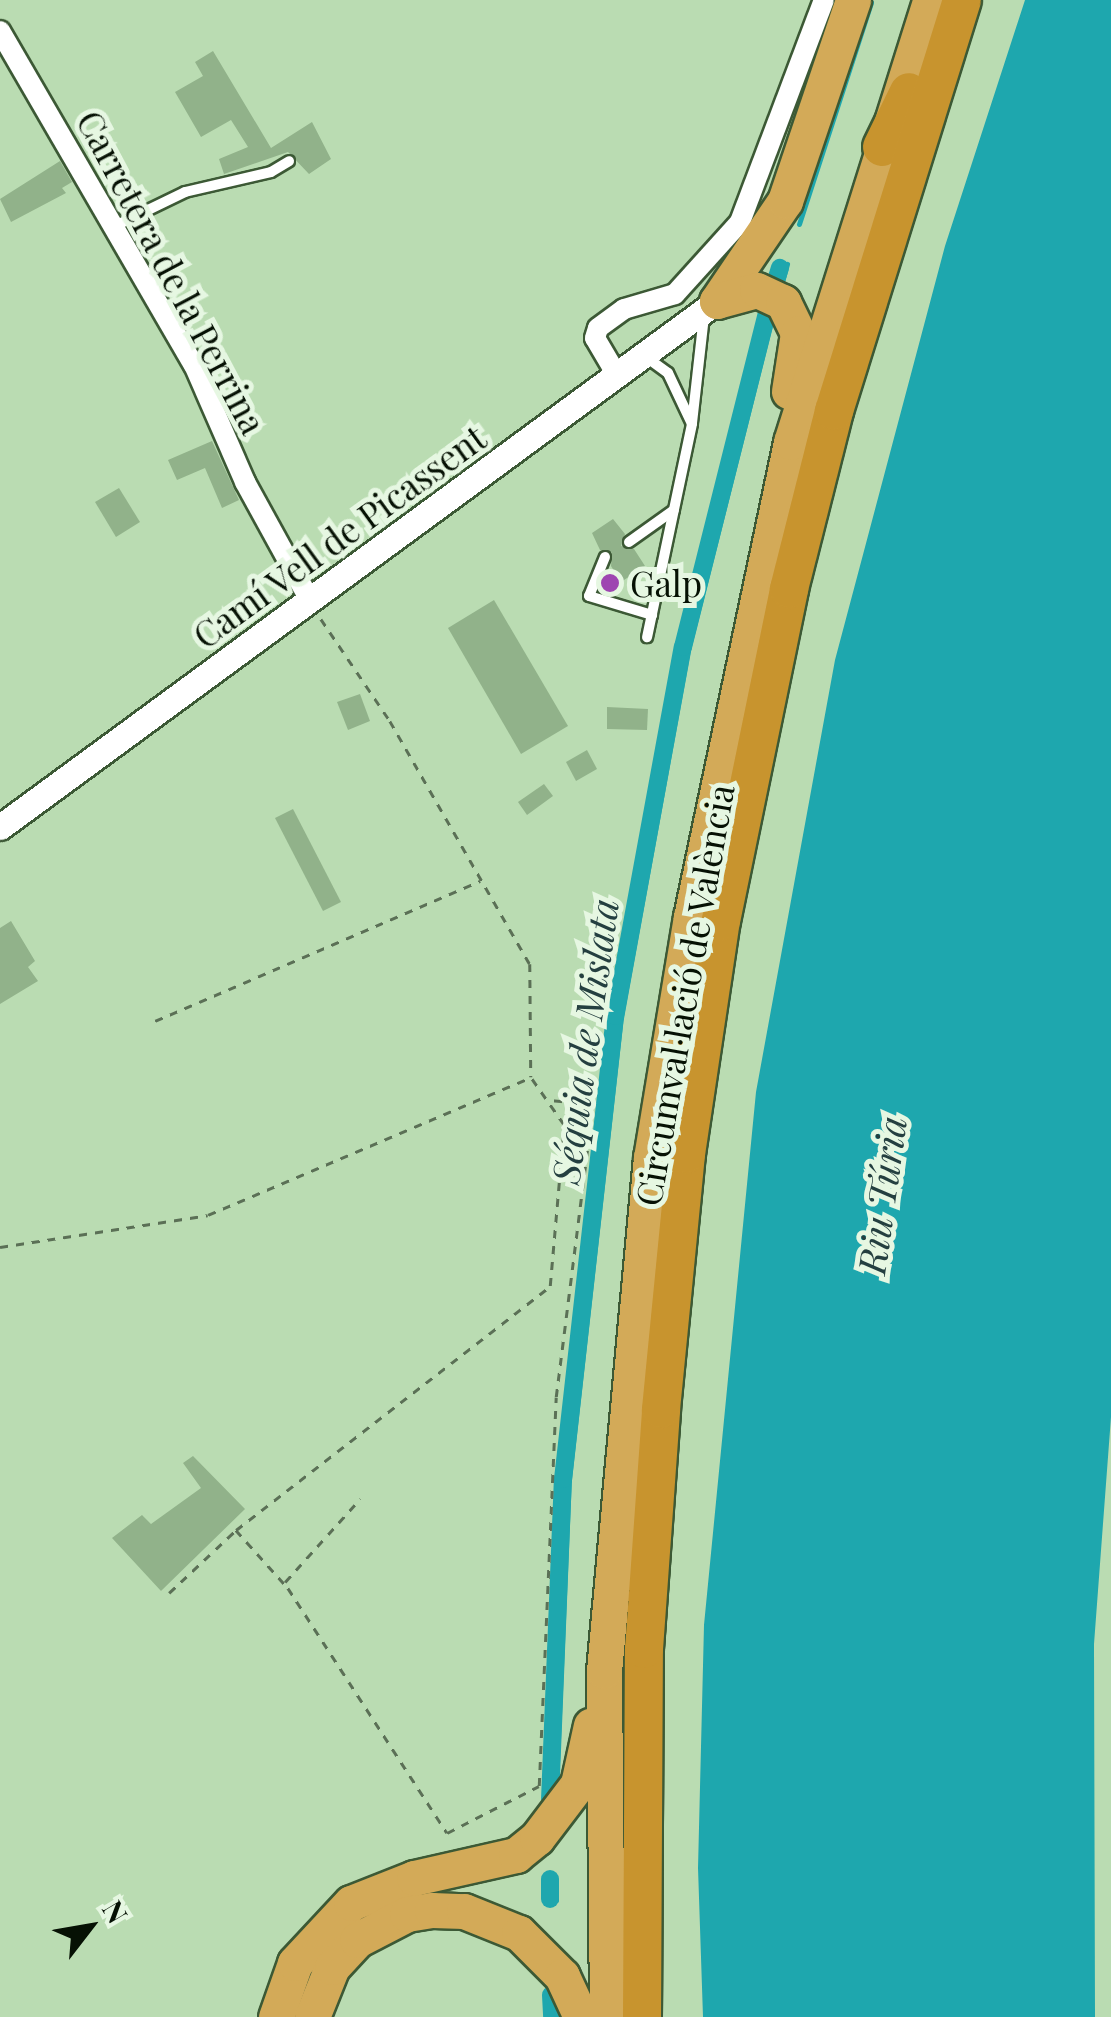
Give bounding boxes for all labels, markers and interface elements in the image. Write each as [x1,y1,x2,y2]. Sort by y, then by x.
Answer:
street label: Carretera de la Perrina [68,102,276,442]
street label: Camí Vell de Picassent [184,416,494,656]
place label: Galp [630,562,702,604]
marker: Galp [599,572,621,594]
street label: Circumval·lació de València [626,780,742,1210]
water label: Séquia de Mislata [541,896,627,1186]
water label: Riu Túria [847,1113,915,1277]
north arrow [40,1877,140,1977]
text: N [95,1893,137,1929]

